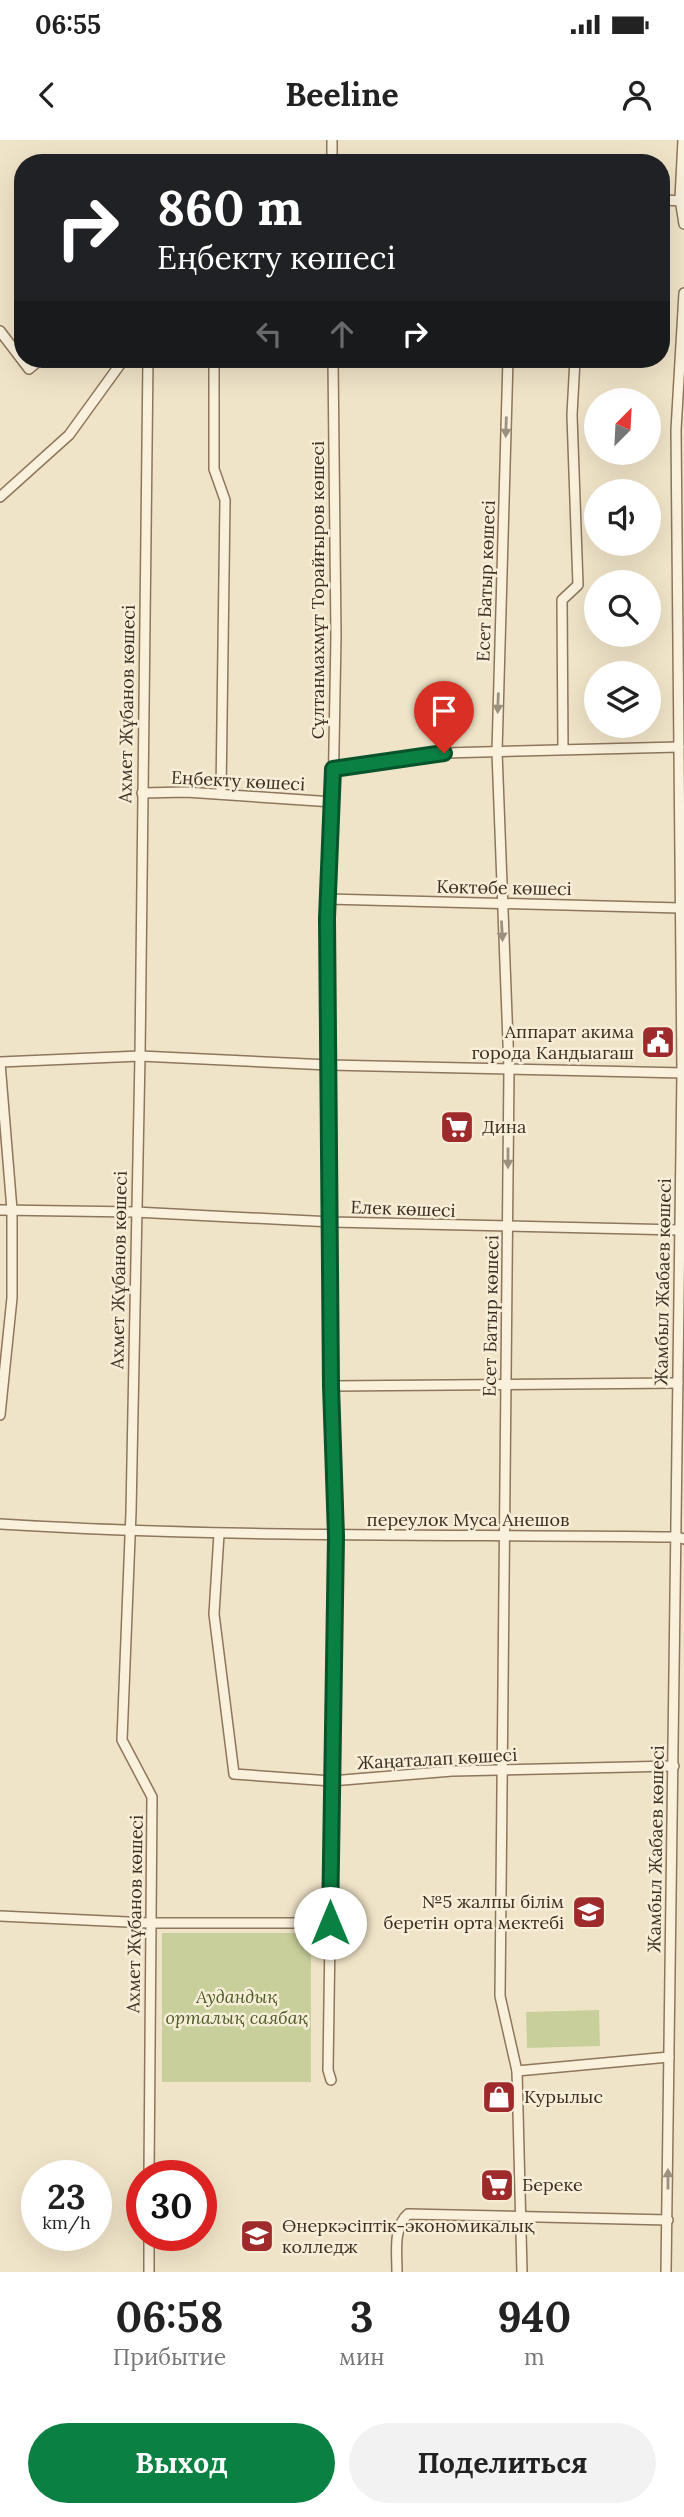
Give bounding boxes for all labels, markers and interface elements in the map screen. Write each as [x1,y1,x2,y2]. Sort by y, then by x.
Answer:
text: 06:55 [35,8,101,41]
text: Beeline [285,74,399,115]
icon: back [28,76,66,114]
icon: person [618,76,656,114]
text: 860 m [157,176,302,238]
icon: right [42,182,133,273]
text: Еңбекту көшесі [157,237,396,278]
icon: left [250,315,288,353]
icon: ahead [323,315,361,353]
icon: right [396,315,434,353]
north arrow [584,388,662,466]
map controls [584,388,661,738]
one-way arrow [501,416,512,438]
street label: Сұлтанмахмұт Торайғыров көшесі [306,441,329,739]
button: sound [584,479,661,556]
street label: Есет Батыр көшесі [471,500,500,662]
button: search [584,570,661,647]
street label: Ахмет Жұбанов көшесі [113,605,140,804]
button: layers [584,661,661,738]
pin [414,681,474,753]
icon: arrive [425,692,463,730]
one-way arrow [492,693,504,715]
street label: Еңбекту көшесі [170,766,306,795]
street label: Көктөбе көшесі [436,875,572,900]
one-way arrow [497,920,508,942]
place label: Аппарат акима города Кандыагаш [471,1020,634,1064]
public building icon: Аппарат акима города Кандыагаш [639,1023,677,1061]
supermarket icon: Дина [438,1108,476,1146]
place label: Дина [482,1115,526,1138]
one-way arrow [502,1147,514,1169]
street label: Ахмет Жұбанов көшесі [105,1171,132,1370]
street label: Жамбыл Жабаев көшесі [649,1178,676,1386]
street label: Елек көшесі [350,1195,456,1222]
street label: Есет Батыр көшесі [478,1235,503,1397]
street label: переулок Муса Анешов [367,1508,569,1531]
street label: Жаңаталап көшесі [356,1743,518,1774]
street label: Жамбыл Жабаев көшесі [642,1745,669,1953]
street label: Ахмет Жұбанов көшесі [121,1815,148,2014]
position arrow [293,1886,367,1960]
place label: №5 жалпы білім беретін орта мектебі [384,1890,564,1934]
school or university icon: №5 жалпы білім беретін орта мектебі [570,1893,608,1931]
park label: Аудандық орталық саябақ [165,1985,309,2029]
shop icon: Курылыс [480,2078,518,2116]
place label: Курылыс [524,2085,603,2108]
speed limit sign: 30 [126,2160,217,2251]
supermarket icon: Береке [478,2166,516,2204]
one-way arrow [663,2168,674,2190]
place label: Береке [522,2173,583,2196]
text: 23 [47,2174,86,2219]
text: km/h [42,2211,91,2234]
place label: Өнеркәсіптік-экономикалық колледж [282,2214,535,2258]
school or university icon: Өнеркәсіптік-экономикалық колледж [238,2217,276,2255]
text: 06:58 [115,2290,224,2344]
text: 3 [350,2290,374,2344]
text: 940 [497,2290,571,2344]
text: Прибытие [113,2342,226,2371]
text: мин [339,2342,385,2371]
text: m [524,2342,545,2371]
button: Выход [28,2423,335,2503]
button: Поделиться [349,2423,656,2503]

